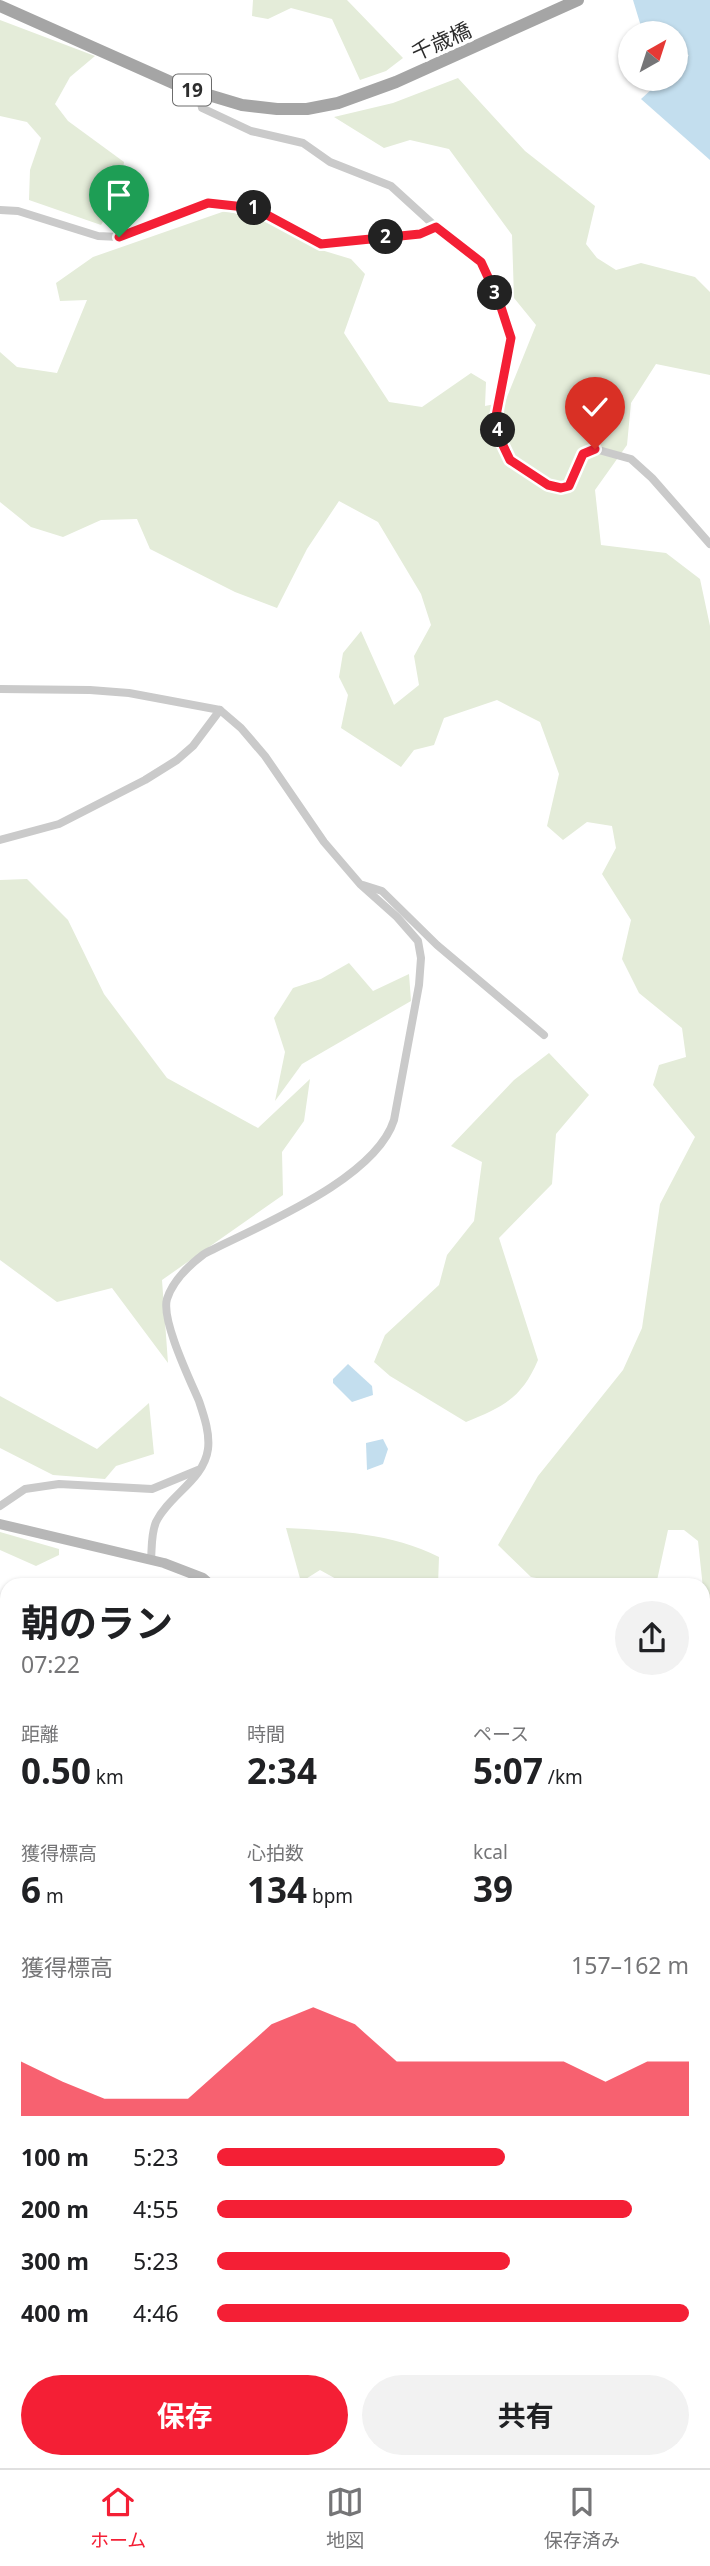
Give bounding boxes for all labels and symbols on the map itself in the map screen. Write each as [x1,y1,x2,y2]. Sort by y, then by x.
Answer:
street label: 千歳橋 [407,15,475,67]
north arrow [618,21,688,91]
road number: 19 [173,74,211,106]
pin [89,165,149,237]
pin: 1 [236,190,272,226]
pin: 2 [368,219,404,254]
pin: 3 [477,276,512,310]
pin [565,377,625,449]
pin: 4 [480,412,516,448]

